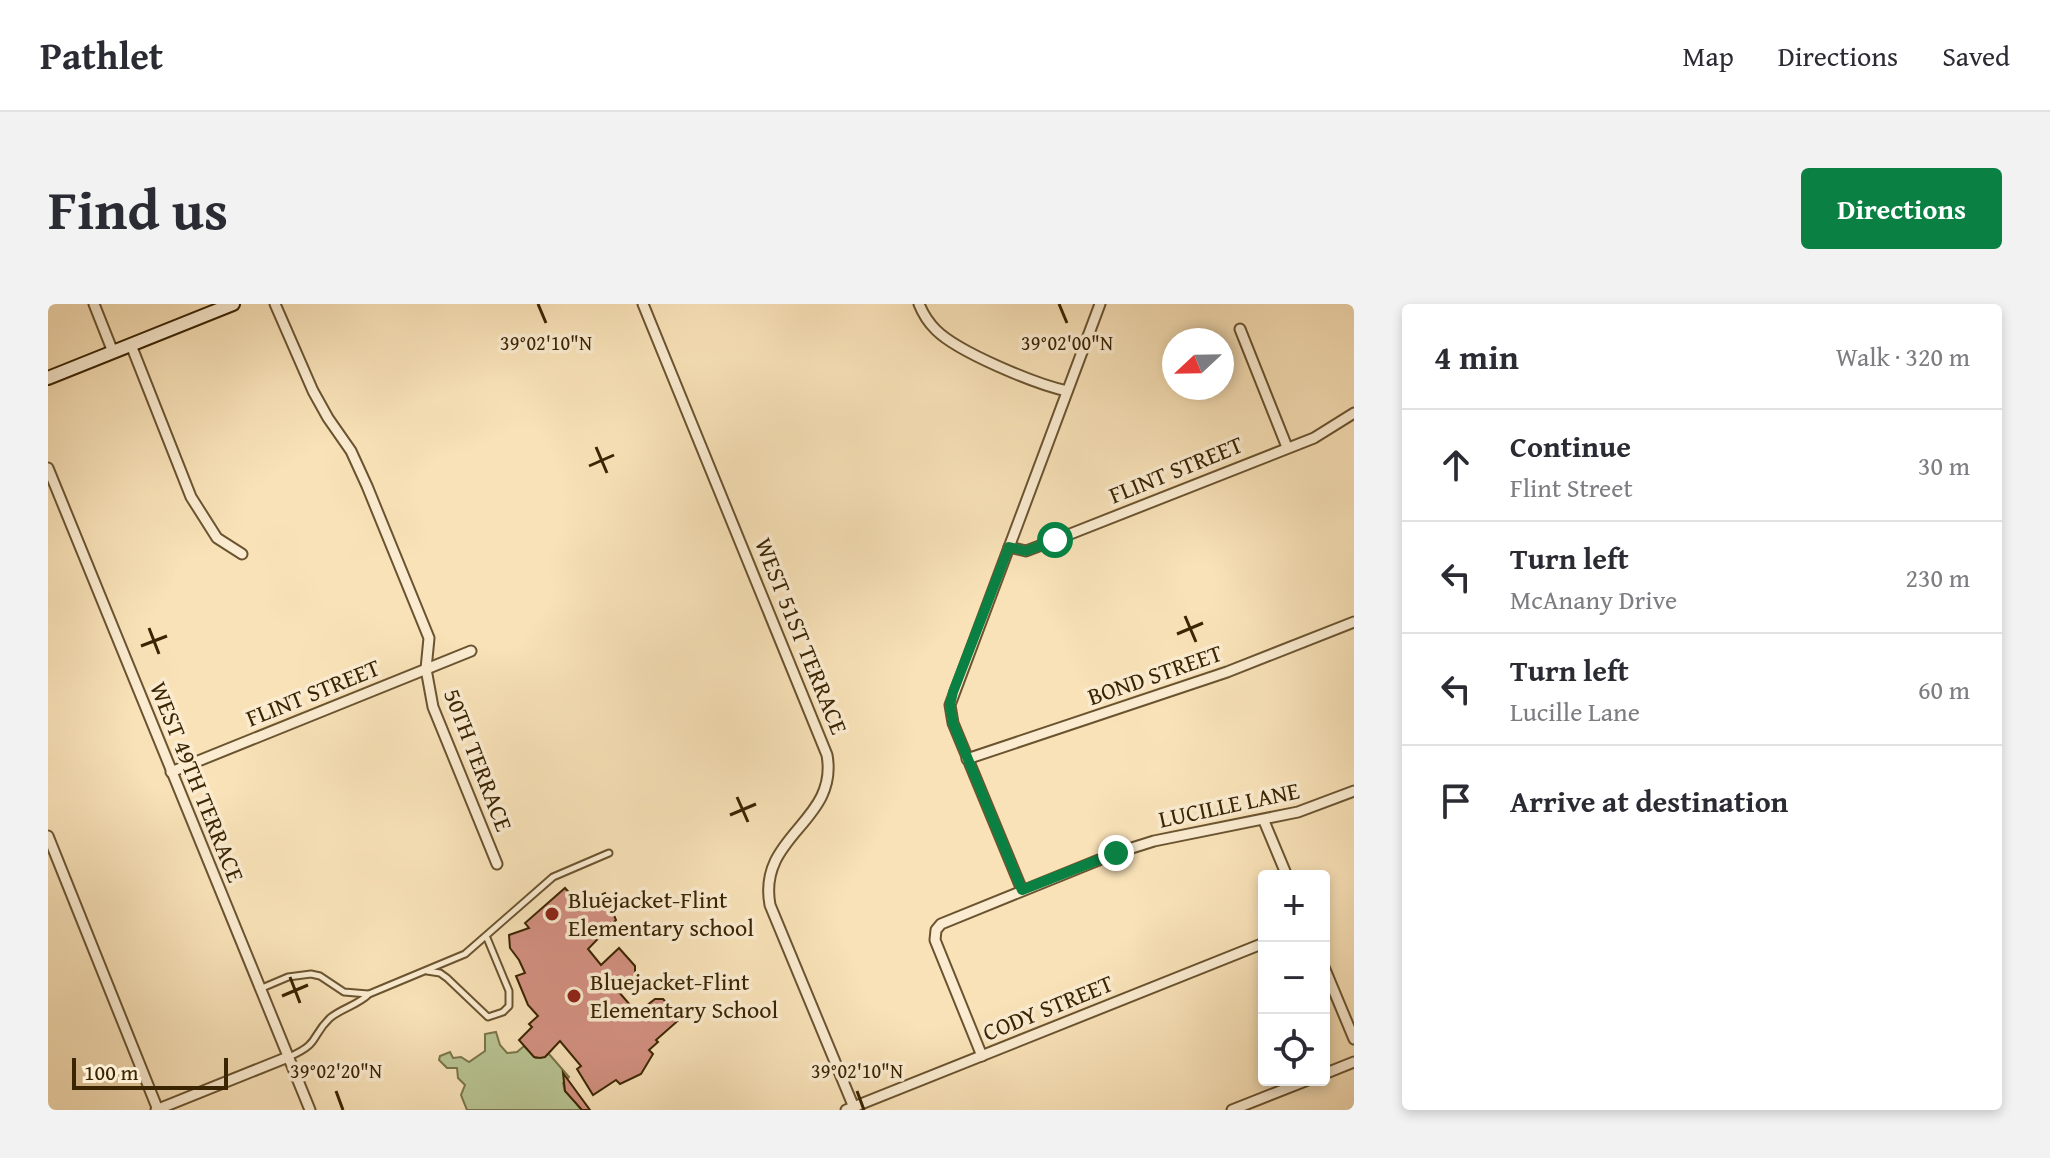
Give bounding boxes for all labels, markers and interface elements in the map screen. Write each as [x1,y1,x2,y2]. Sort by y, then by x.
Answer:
text: Pathlet [40,27,163,83]
text: Map [1682,35,1734,76]
text: Directions [1778,35,1898,76]
text: Saved [1942,35,2010,76]
text: Find us [48,167,228,250]
button: Directions [1801,168,2002,249]
text: 39°02'10"N [500,328,592,357]
text: 39°02'00"N [1021,328,1113,357]
north arrow [1162,328,1234,400]
text: 4 min [1434,332,1519,381]
text: Walk · 320 m [1836,337,1970,376]
text: Continue [1510,424,1631,468]
street label: FLINT STREET [1103,427,1248,512]
icon: ahead [1434,443,1478,487]
text: 30 m [1918,446,1970,485]
text: Flint Street [1510,468,1633,507]
route start [1037,522,1073,558]
street label: WEST 51ST TERRACE [746,532,857,739]
text: Turn left [1510,536,1629,580]
icon: left [1434,555,1478,599]
text: 230 m [1905,558,1970,597]
text: McAnany Drive [1510,580,1677,619]
street label: BOND STREET [1083,635,1227,714]
text: Turn left [1510,648,1629,692]
street label: FLINT STREET [240,650,385,735]
icon: left [1434,667,1478,711]
text: 60 m [1918,670,1970,709]
street label: WEST 49TH TERRACE [141,676,254,887]
street label: 50TH TERRACE [435,683,522,836]
text: Lucille Lane [1510,692,1640,731]
street label: LUCILLE LANE [1155,773,1302,836]
icon: arrive [1434,779,1478,823]
text: Arrive at destination [1510,779,1788,823]
route end [1098,835,1134,871]
map controls [1258,870,1330,1086]
button: + [1258,870,1330,942]
place label: Bluejacket-Flint Elementary school [568,882,754,945]
marker: Bluejacket-Flint Elementary school [543,905,561,923]
button: − [1258,942,1330,1014]
place label: Bluejacket-Flint Elementary School [590,964,778,1027]
street label: CODY STREET [977,965,1118,1050]
marker: Bluejacket-Flint Elementary School [565,987,583,1005]
button: locate [1258,1014,1330,1086]
scale bar [72,1054,228,1090]
text: 100 m [84,1056,139,1088]
text: 39°02'20"N [290,1056,382,1085]
text: 39°02'10"N [811,1056,903,1085]

